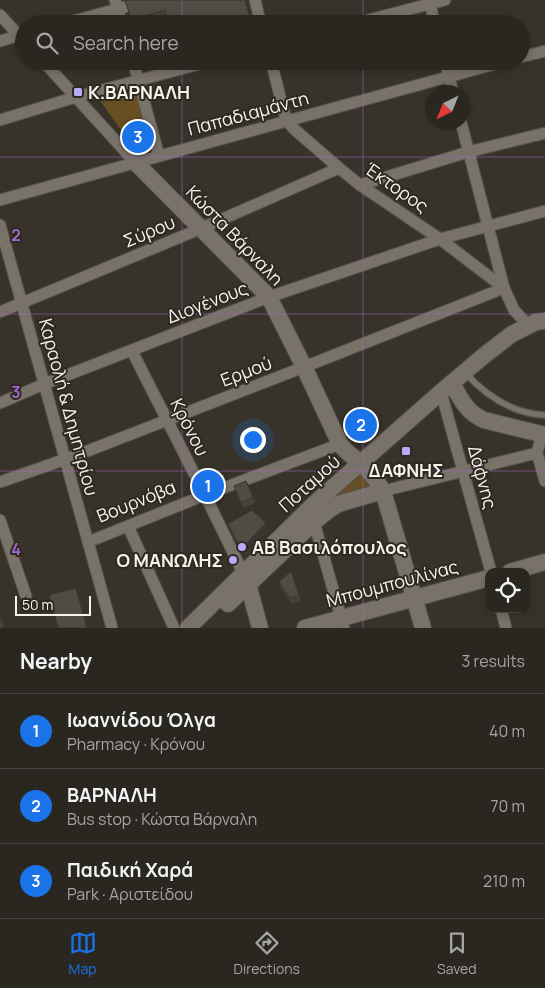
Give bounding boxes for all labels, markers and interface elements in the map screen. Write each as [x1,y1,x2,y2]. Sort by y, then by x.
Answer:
search box [15,15,530,70]
icon: search [33,29,61,57]
text: Search here [73,30,179,56]
place label: Κ.ΒΑΡΝΑΛΗ [88,80,190,104]
street label: Παπαδιαμάντη [185,85,311,141]
north arrow [425,85,470,130]
marker: Κ.ΒΑΡΝΑΛΗ [72,86,84,98]
pin: 3 [122,118,154,156]
street label: Έκτορος [360,156,434,218]
street label: Κώστα Βάρναλη [181,180,289,290]
street label: Σύρου [119,209,179,253]
text: 2 [11,224,21,246]
street label: Διογένους [163,275,251,329]
street label: Καραολή & Δημητρίου [34,316,104,498]
street label: Ερμού [217,350,275,392]
text: 3 [11,381,21,403]
street label: Κρόνου [165,394,215,460]
pin: 2 [345,406,377,444]
your location [240,427,266,453]
street label: Δάφνης [463,443,503,512]
marker: ΔΑΦΝΗΣ [400,445,412,457]
street label: Ποταμού [273,449,345,517]
place label: ΔΑΦΝΗΣ [369,458,443,482]
pin: 1 [192,467,224,505]
street label: Βουρνόβα [93,474,179,528]
place label: ΑΒ Βασιλόπουλος [252,535,407,559]
text: 4 [11,538,21,560]
marker: ΑΒ Βασιλόπουλος [236,541,248,553]
place label: O ΜΑΝΩΛΗΣ [116,548,223,572]
marker: O ΜΑΝΩΛΗΣ [227,554,239,566]
street label: Μπουμπουλίνας [323,554,461,612]
map controls [485,568,530,613]
button: locate [485,568,530,613]
scale bar [15,593,91,616]
text: 50 m [22,595,53,614]
text: Nearby [20,647,92,675]
text: 3 results [462,650,525,672]
text: Ιωαννίδου Όλγα [67,707,216,733]
text: 1 [32,720,40,742]
text: 40 m [489,720,525,742]
text: Pharmacy · Κρόνου [67,733,205,755]
text: ΒΑΡΝΑΛΗ [67,782,157,808]
text: 2 [31,795,41,817]
text: 70 m [490,795,525,817]
text: Bus stop · Κώστα Βάρναλη [67,808,257,830]
text: Παιδική Χαρά [67,857,193,883]
text: 3 [31,870,41,892]
text: 210 m [483,870,525,892]
text: Park · Αριστείδου [67,883,193,905]
tab: Map [69,929,97,978]
tab: Directions [234,929,300,978]
tab: Saved [437,929,476,978]

